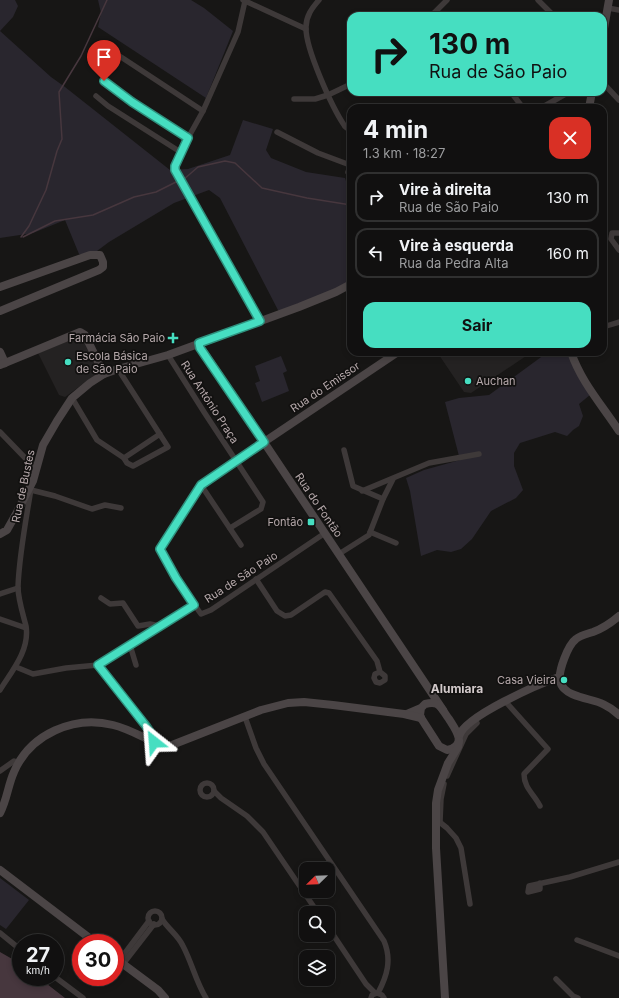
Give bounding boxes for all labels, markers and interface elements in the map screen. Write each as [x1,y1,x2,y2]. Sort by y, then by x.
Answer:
text: 130 m [429,27,510,61]
icon: right [363,28,415,80]
pin [87,40,121,81]
icon: arrive [93,46,115,68]
text: Rua de São Paio [429,61,567,82]
text: 4 min [363,115,428,144]
button: close [549,117,591,159]
text: 1.3 km · 18:27 [363,145,445,161]
text: Vire à direita [399,180,491,199]
icon: right [365,186,387,208]
text: 130 m [547,188,589,207]
text: Rua de São Paio [399,199,499,215]
text: Vire à esquerda [399,236,514,255]
icon: left [365,242,387,264]
text: 160 m [547,244,589,263]
text: Rua da Pedra Alta [399,255,508,271]
button: Sair [363,302,591,348]
place label: Farmácia São Paio [69,331,165,345]
marker: Farmácia São Paio [168,333,178,343]
place label: Escola Básica de São Paio [76,349,148,376]
marker: Escola Básica de São Paio [63,357,73,367]
street label: Rua António Praça [178,358,242,446]
street label: Rua do Emissor [288,359,362,415]
place label: Auchan [476,374,516,388]
marker: Auchan [463,376,473,386]
street label: Rua de Bustes [8,448,38,524]
street label: Rua do Fontão [292,470,346,540]
place label: Fontão [267,515,303,529]
marker: Fontão [306,517,316,527]
street label: Rua de São Paio [202,548,281,606]
place label: Casa Vieira [497,673,556,687]
marker: Casa Vieira [559,675,569,685]
district label: Alumiara [431,681,483,696]
position arrow [133,721,175,763]
north arrow [299,862,335,898]
map controls [299,862,335,986]
button: search [299,906,335,942]
speed limit sign: 30 [72,934,124,986]
text: 27 [26,943,50,967]
button: layers [299,950,335,986]
text: km/h [26,964,50,976]

